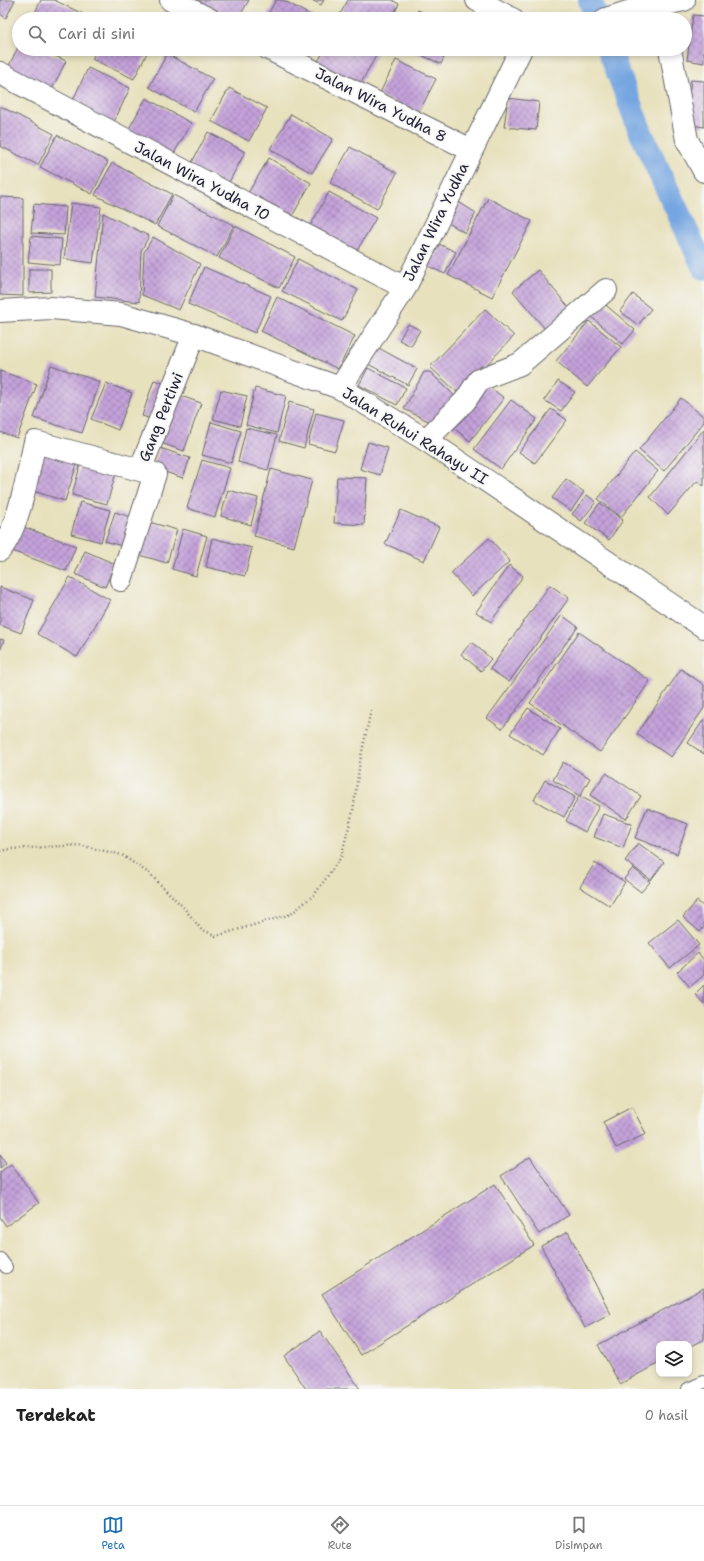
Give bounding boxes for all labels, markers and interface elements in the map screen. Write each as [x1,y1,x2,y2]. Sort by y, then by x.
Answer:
search box [12,12,692,56]
icon: search [26,23,48,45]
text: Cari di sini [58,24,135,44]
street label: Jalan Wira Yudha 8 [312,63,450,147]
street label: Jalan Wira Yudha 10 [131,137,273,225]
street label: Jalan Wira Yudha [399,159,474,285]
street label: Gang Pertiwi [134,369,188,465]
street label: Jalan Ruhui Rahayu II [338,383,492,489]
map controls [656,1341,692,1377]
button: layers [656,1341,692,1377]
text: Terdekat [16,1404,96,1426]
text: 0 hasil [645,1407,688,1424]
tab: Peta [101,1514,125,1553]
tab: Rute [328,1514,352,1553]
tab: Disimpan [555,1514,603,1553]

